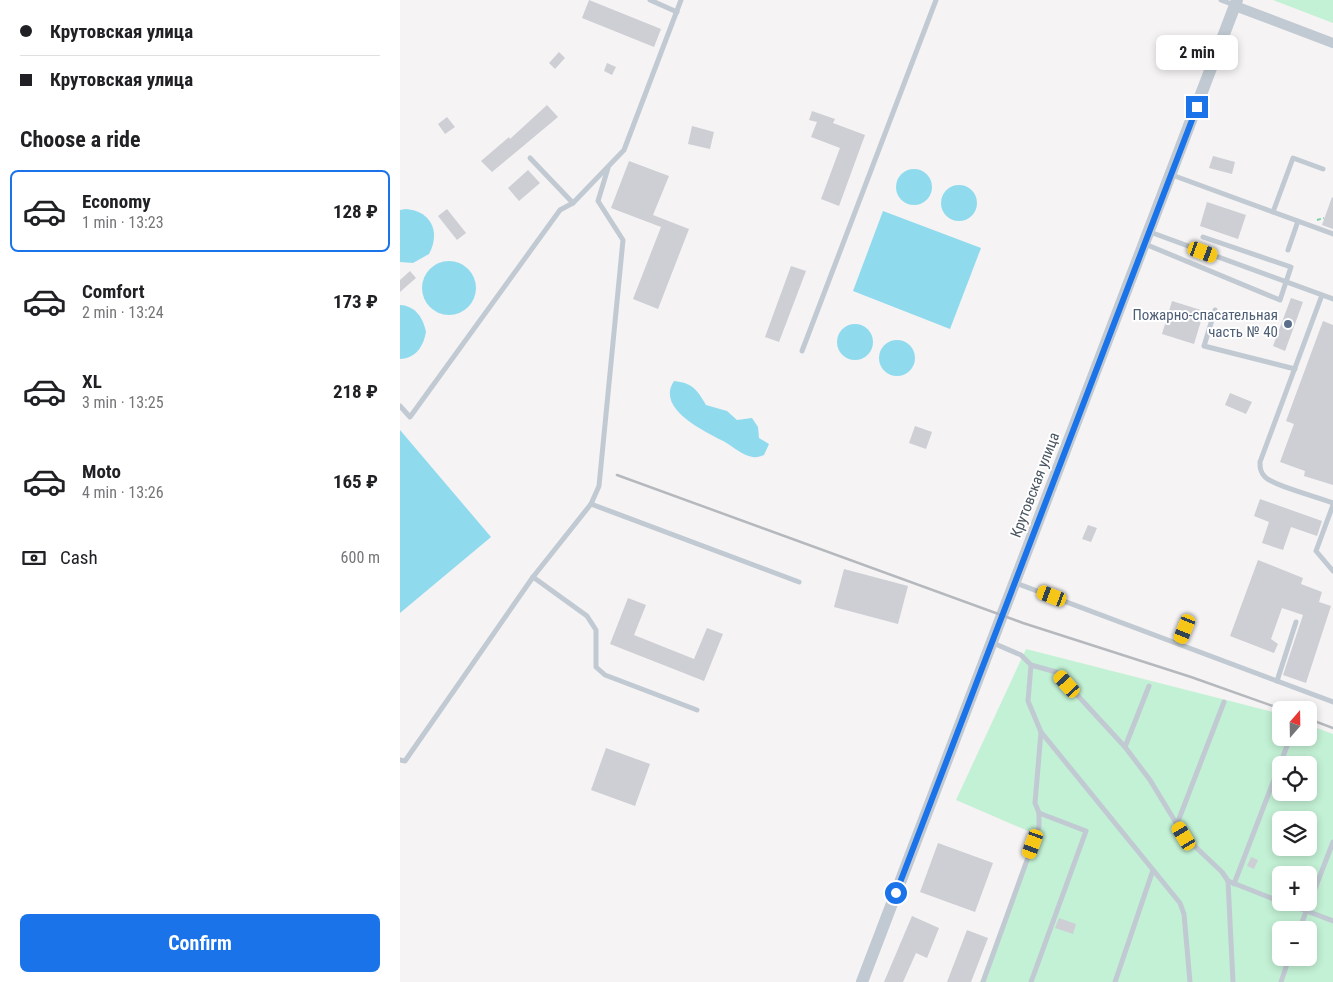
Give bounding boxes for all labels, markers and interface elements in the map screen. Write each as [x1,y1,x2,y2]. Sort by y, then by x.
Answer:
text: Крутовская улица [50,20,193,43]
callout: 2 min [1156,34,1238,70]
text: 2 min [1179,43,1215,62]
text: Крутовская улица [50,68,193,91]
route end [1186,96,1208,118]
text: Choose a ride [20,127,141,152]
icon: car [22,189,67,234]
text: Economy [82,190,151,213]
text: 128 ₽ [333,200,378,223]
text: 1 min · 13:23 [82,213,164,232]
car [1186,240,1219,264]
icon: car [22,279,67,324]
text: Comfort [82,280,145,303]
text: 173 ₽ [333,290,378,313]
text: 2 min · 13:24 [82,303,164,322]
place label: Пожарно-спасательная часть № 40 [1132,306,1278,341]
marker: Пожарно-спасательная часть № 40 [1282,318,1294,330]
icon: car [22,369,67,414]
text: XL [82,370,102,393]
text: 218 ₽ [333,380,378,403]
text: 3 min · 13:25 [82,393,164,412]
street label: Крутовская улица [1007,430,1063,540]
icon: car [22,459,67,504]
text: Moto [82,460,121,483]
text: 165 ₽ [333,470,378,493]
text: 4 min · 13:26 [82,483,164,502]
icon: cash [20,544,48,572]
text: Cash [60,546,98,569]
text: 600 m [341,548,380,567]
car [1035,584,1068,608]
car [1172,612,1197,646]
car [1051,668,1082,700]
north arrow [1272,701,1318,746]
map controls [1272,701,1317,966]
button: locate [1272,756,1317,801]
button: layers [1272,811,1317,856]
car [1169,819,1198,853]
car [1020,827,1045,861]
button: + [1272,866,1317,911]
route start [885,882,907,904]
button: Confirm [20,914,380,972]
button: − [1272,921,1317,966]

